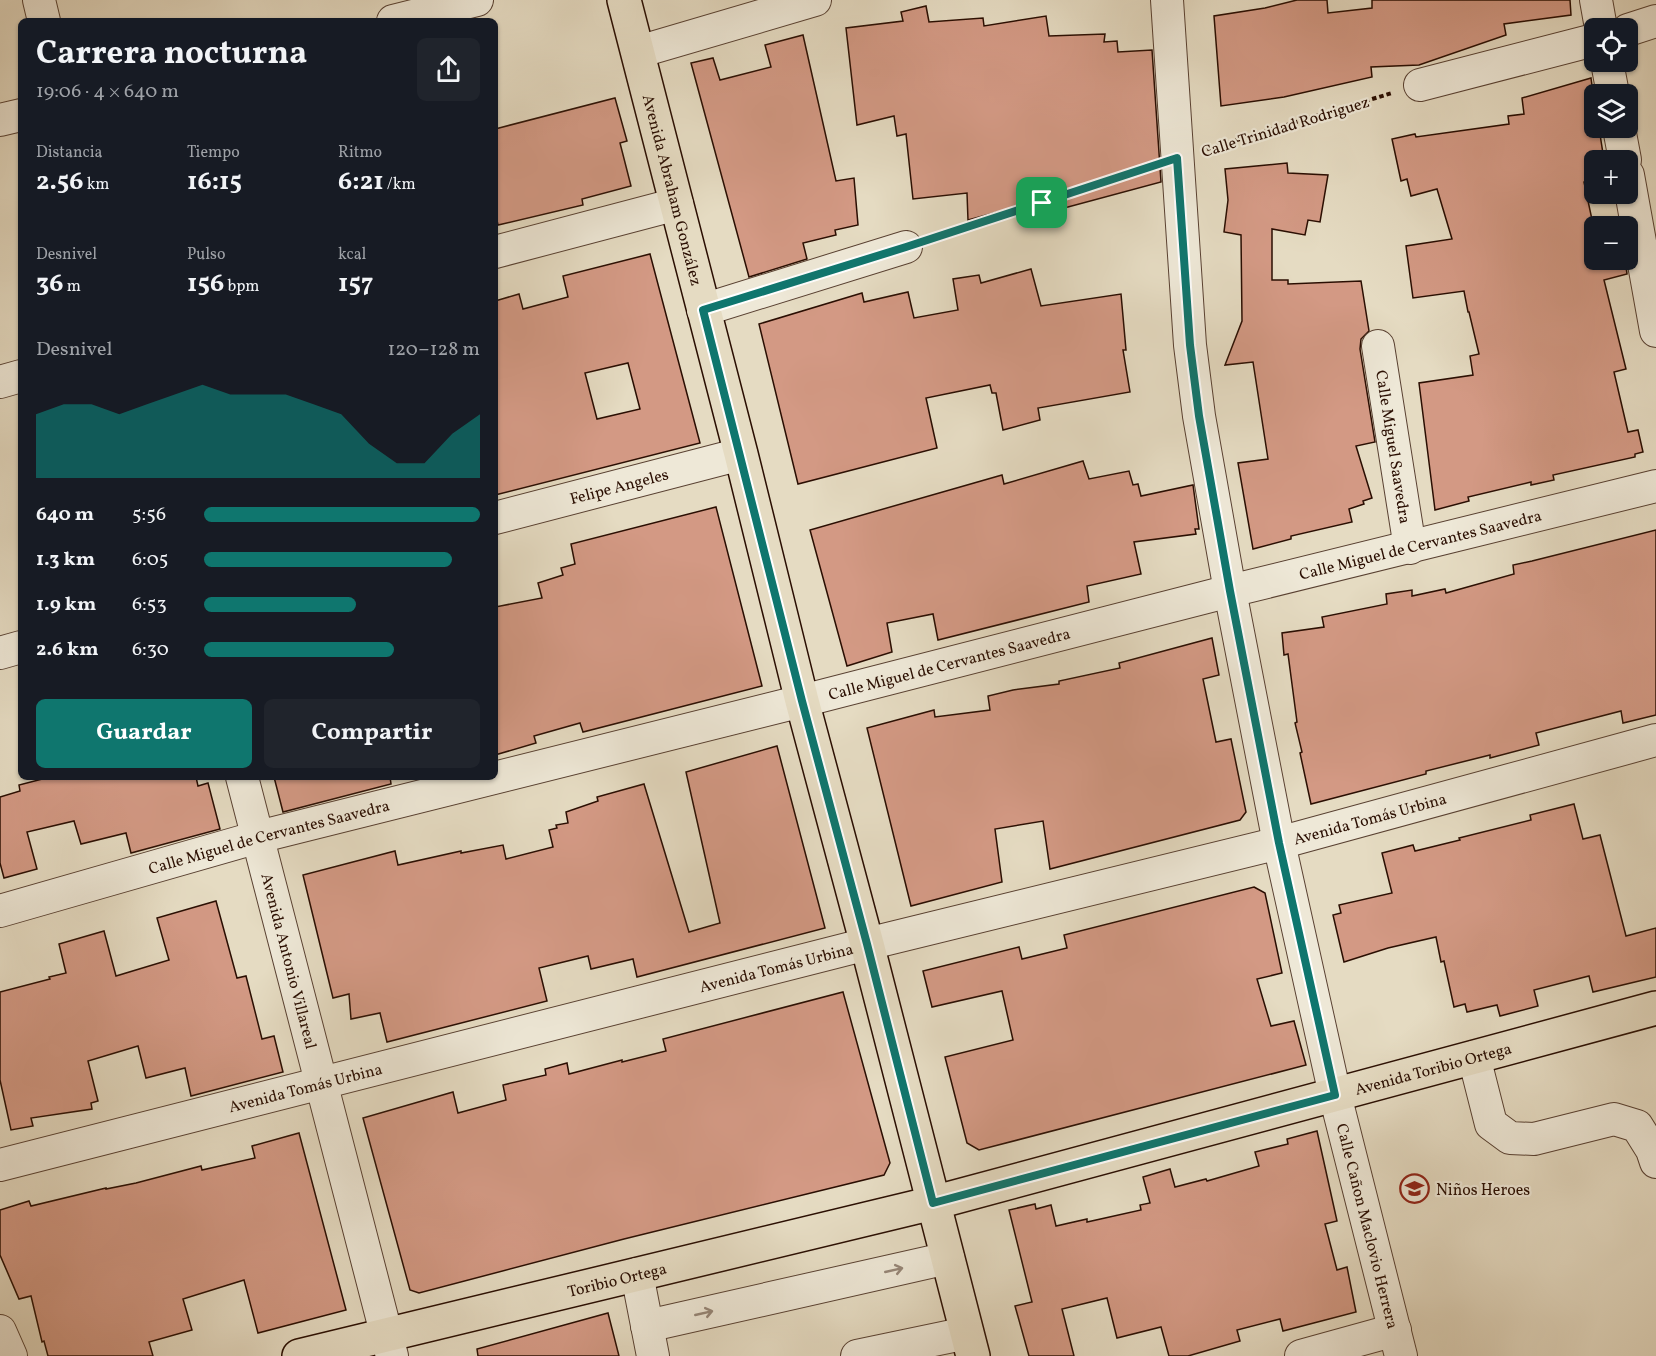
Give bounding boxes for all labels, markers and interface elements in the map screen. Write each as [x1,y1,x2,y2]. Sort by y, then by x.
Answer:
map controls [1584,18,1638,270]
button: locate [1584,18,1638,72]
text: Carrera nocturna [36,32,307,78]
button: share [417,38,480,101]
text: 19:06 · 4 × 640 m [36,78,179,106]
button: layers [1584,84,1638,138]
street label: Avenida Abraham González [636,92,706,288]
street label: Calle Trinidad Rodriguez [1199,92,1372,164]
text: Distancia [36,142,102,164]
text: Tiempo [187,142,240,164]
text: Ritmo [338,142,382,164]
button: + [1584,150,1638,204]
text: 2.56 [36,164,83,200]
text: 16:15 [187,164,242,200]
text: 6:21 [338,164,384,200]
text: km [83,174,110,196]
text: /km [384,174,416,196]
pin [1016,177,1067,228]
icon: arrive [1025,186,1058,219]
button: − [1584,216,1638,270]
text: Desnivel [36,244,97,266]
text: Pulso [187,244,225,266]
text: kcal [338,244,366,266]
text: 36 [36,266,64,302]
text: 156 [187,266,224,302]
text: 157 [338,266,373,302]
text: m [64,276,81,298]
text: bpm [224,276,260,298]
text: Desnivel [36,336,112,364]
text: 120–128 m [387,336,480,364]
street label: Calle Miguel Saavedra [1369,369,1415,525]
street label: Felipe Angeles [568,464,671,511]
text: 640 m [36,501,94,529]
text: 5:56 [132,501,166,529]
street label: Calle Miguel de Cervantes Saavedra [1297,506,1544,587]
text: 1.3 km [36,546,95,574]
text: 6:05 [132,546,168,574]
text: 1.9 km [36,591,96,619]
text: 6:53 [132,591,167,619]
street label: Calle Miguel de Cervantes Saavedra [826,623,1073,707]
text: 2.6 km [36,636,99,664]
text: 6:30 [132,636,169,664]
button: Guardar [36,699,252,768]
button: Compartir [264,699,480,768]
street label: Avenida Tomás Urbina [1291,789,1449,852]
street label: Calle Miguel de Cervantes Saavedra [146,795,392,881]
street label: Avenida Antonio Villareal [254,871,321,1052]
street label: Avenida Tomás Urbina [697,939,856,999]
street label: Avenida Toribio Ortega [1353,1038,1514,1102]
street label: Avenida Tomás Urbina [226,1059,385,1119]
street label: Calle Cañon Maclovio Herrera [1330,1121,1403,1332]
school or university icon: Niños Heroes [1399,1173,1431,1205]
place label: Niños Heroes [1436,1180,1530,1202]
street label: Toribio Ortega [566,1259,669,1304]
one-way arrow [884,1264,903,1275]
one-way arrow [694,1307,713,1319]

